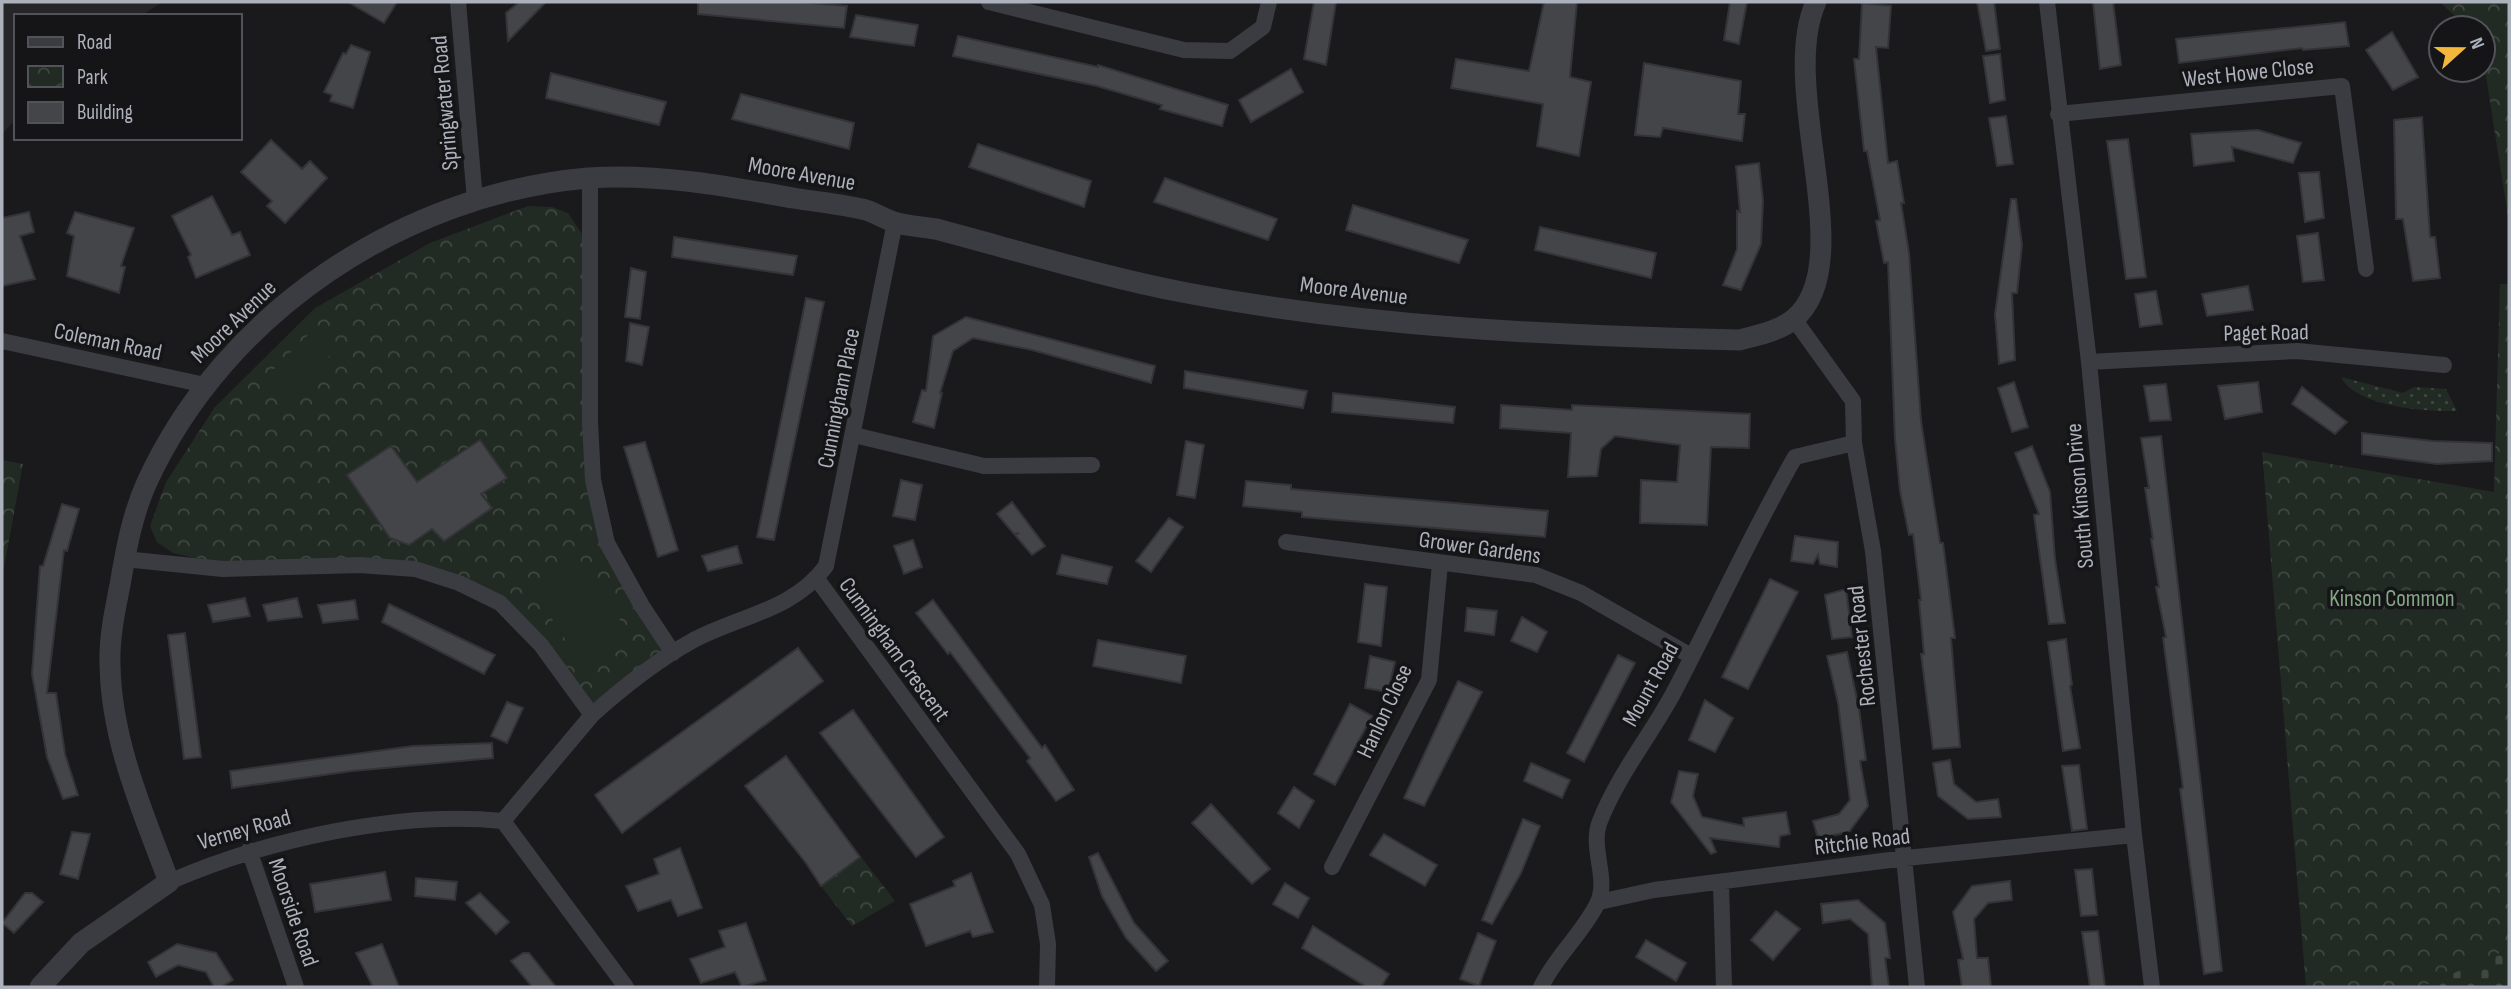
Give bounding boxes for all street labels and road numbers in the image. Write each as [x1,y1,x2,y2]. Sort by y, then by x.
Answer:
street label: Springwater Road [425,34,465,171]
street label: West Howe Close [2181,52,2315,94]
street label: Moore Avenue [746,151,857,197]
street label: Moore Avenue [1299,271,1409,311]
street label: Moore Avenue [185,274,282,369]
street label: Coleman Road [51,317,164,367]
street label: Paget Road [2223,318,2309,348]
street label: Cunningham Place [812,326,866,471]
street label: South Kinson Drive [2060,422,2100,570]
street label: Grower Gardens [1417,526,1543,570]
street label: Cunningham Crescent [833,572,956,727]
street label: Rochester Road [1842,584,1882,708]
street label: Mount Road [1616,638,1685,731]
street label: Hanlon Close [1351,660,1419,763]
street label: Verney Road [195,803,294,857]
street label: Ritchie Road [1813,822,1912,862]
street label: Moorside Road [262,855,325,970]

